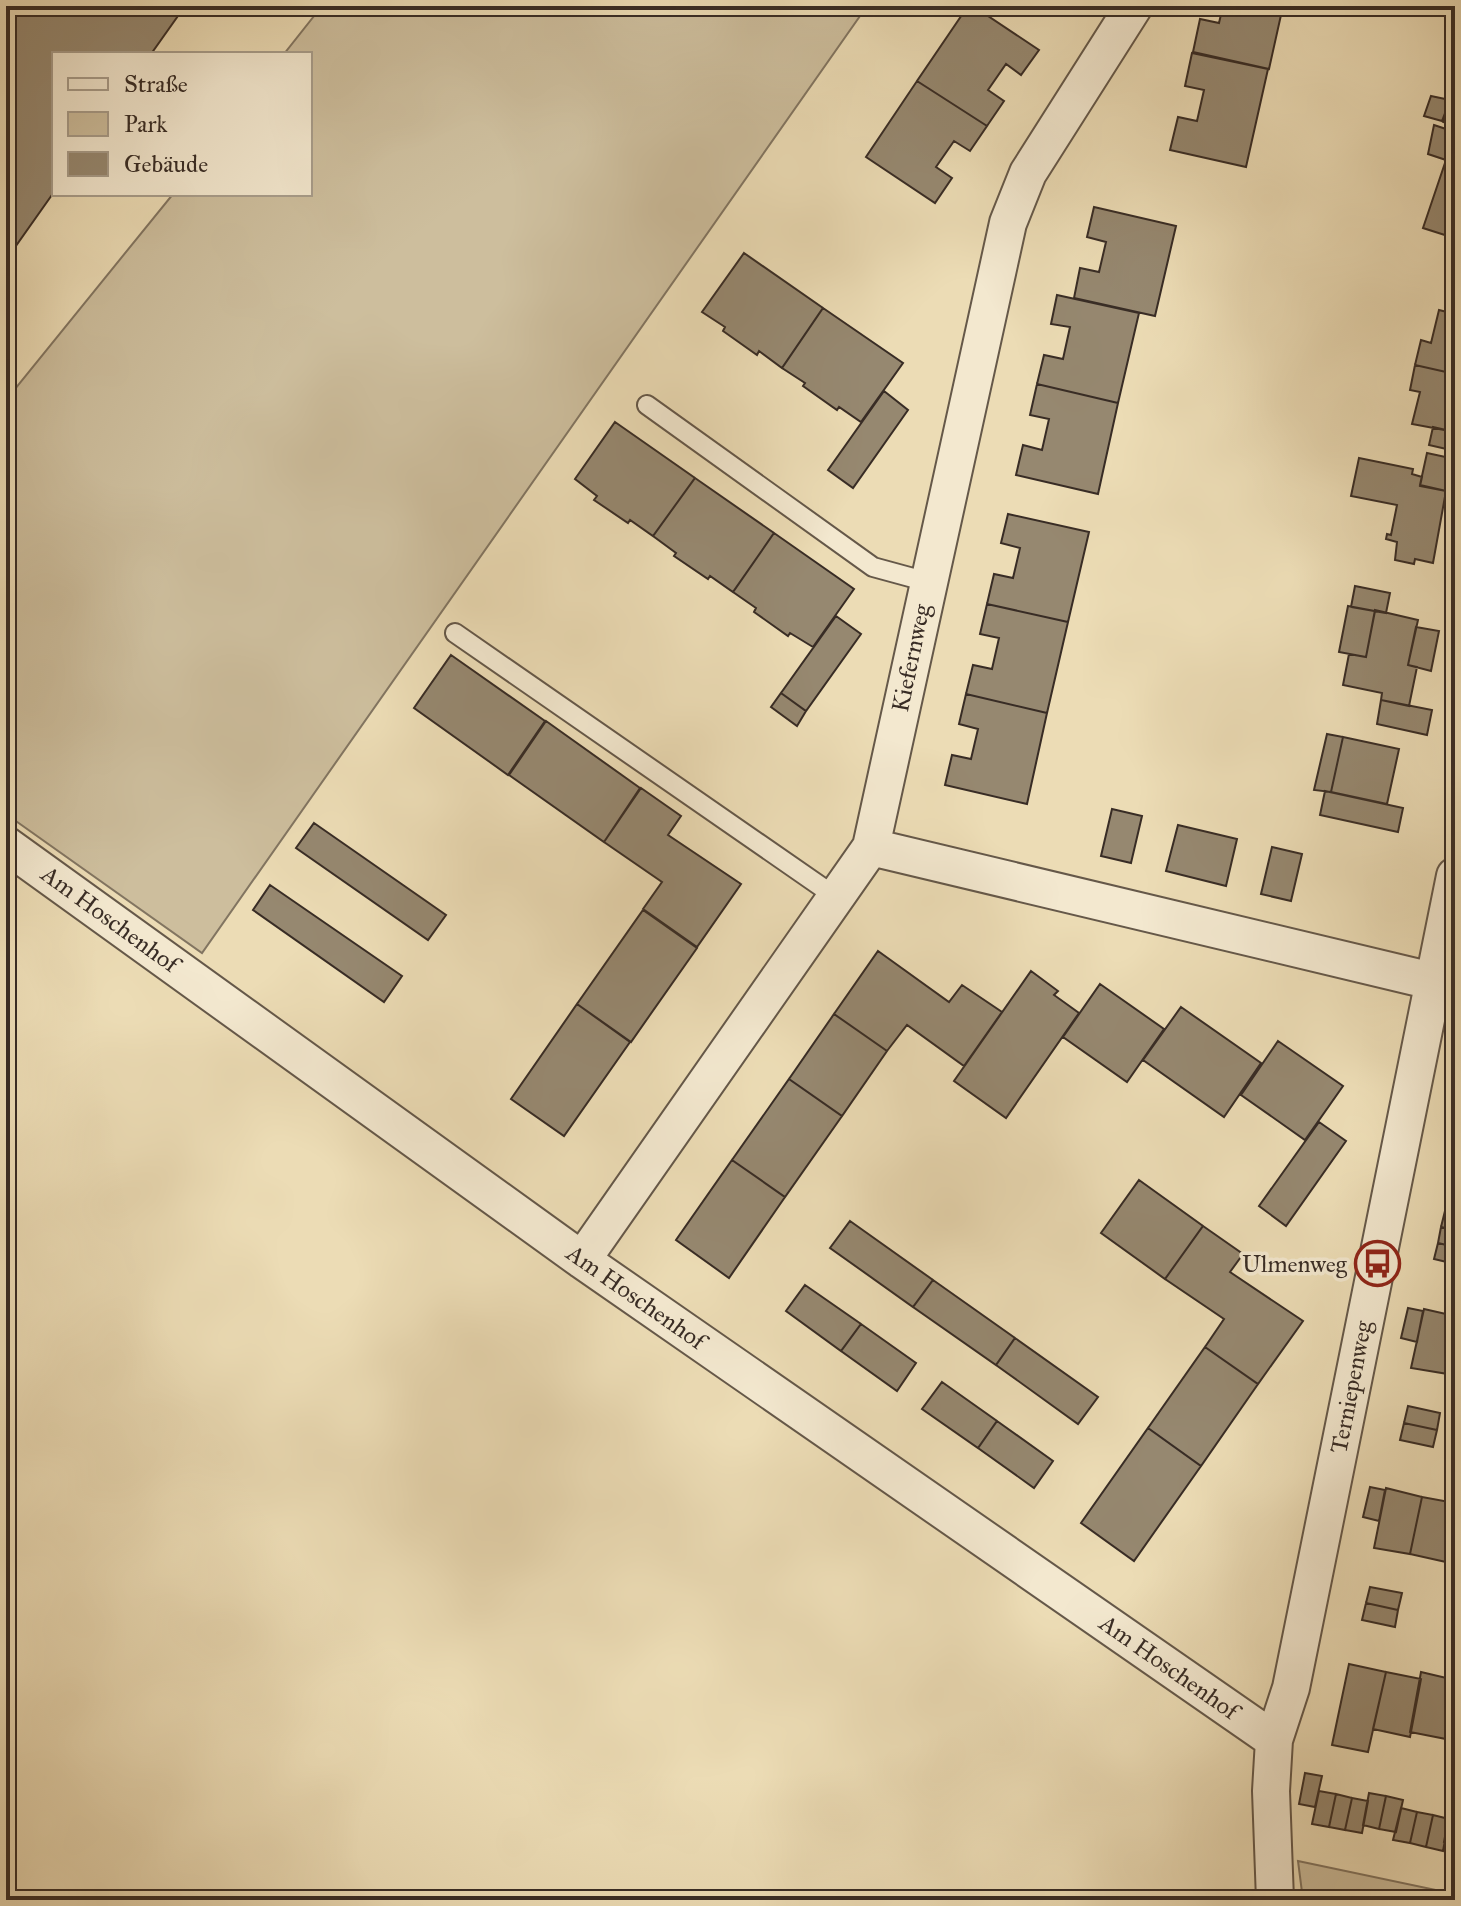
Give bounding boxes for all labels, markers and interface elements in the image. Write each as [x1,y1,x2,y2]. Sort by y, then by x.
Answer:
legend [52,52,312,196]
text: Straße [124,69,188,99]
text: Park [124,109,168,139]
text: Gebäude [124,149,208,179]
street label: Kiefernweg [885,600,937,715]
street label: Am Hoschenhof [34,858,188,981]
street label: Am Hoschenhof [560,1237,715,1358]
bus stop icon: Ulmenweg [1354,1240,1402,1288]
place label: Ulmenweg [1242,1249,1348,1279]
street label: Terniepenweg [1323,1317,1379,1456]
street label: Am Hoschenhof [1093,1607,1248,1728]

